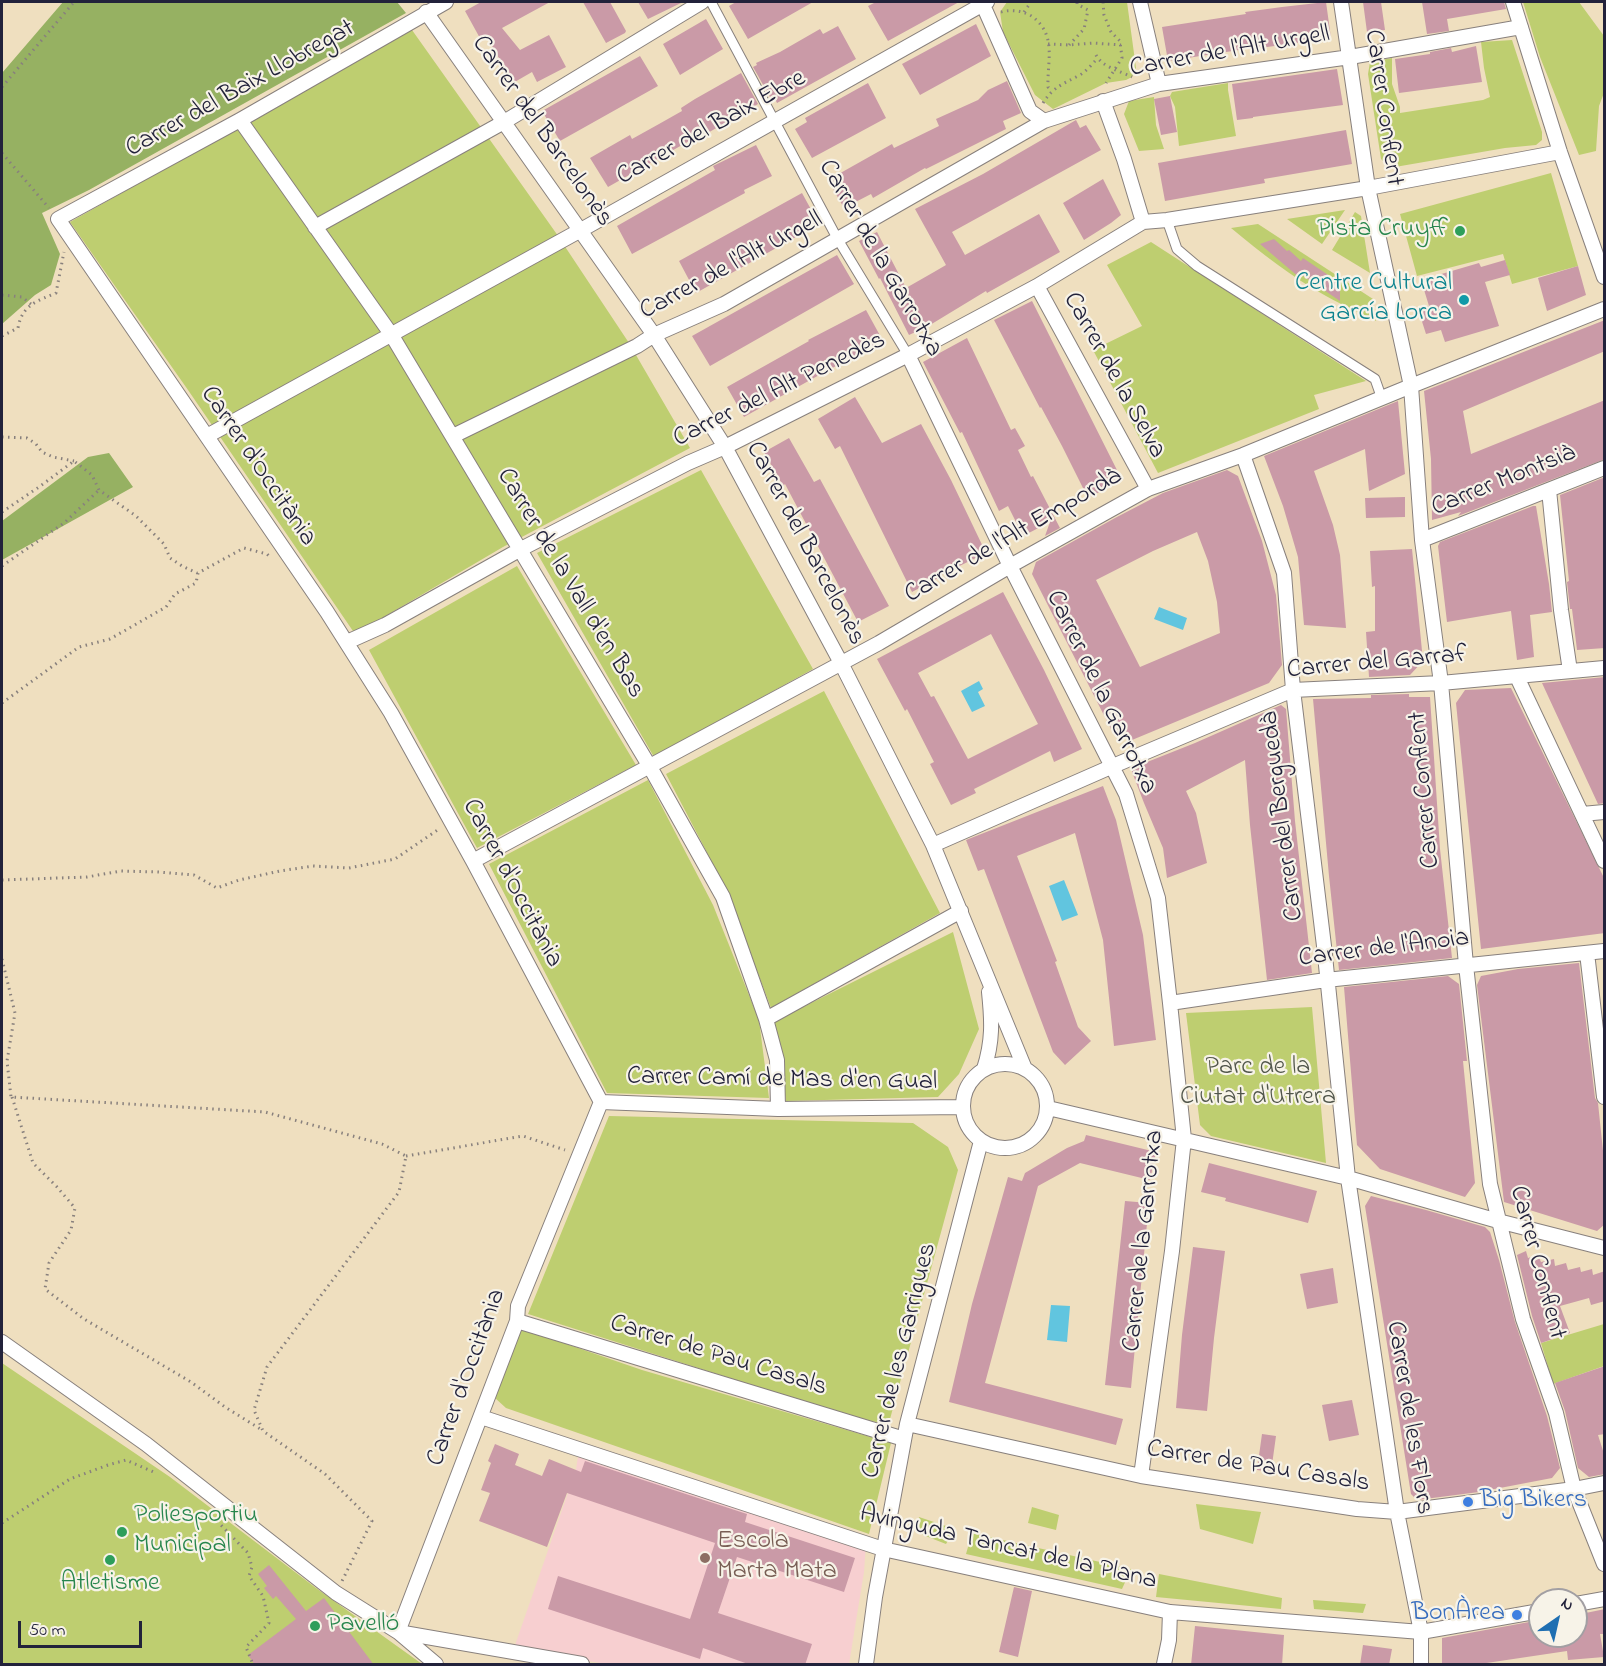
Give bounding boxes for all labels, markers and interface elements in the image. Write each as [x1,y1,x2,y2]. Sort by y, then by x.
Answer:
street label: Carrer del Baix Llobregat [121,14,361,166]
street label: Carrer de l'Alt Urgell [1127,20,1333,86]
street label: Carrer Conflent [1356,28,1408,188]
street label: Carrer del Barcelonès [463,30,619,234]
street label: Carrer del Baix Ebre [612,64,812,194]
street label: Carrer de la Garrotxa [810,155,948,363]
street label: Carrer de l'Alt Urgell [635,206,829,328]
place label: Pista Cruyff [1317,215,1448,247]
marker: Pista Cruyff [1453,224,1467,238]
place label: Centre Cultural García Lorca [1295,269,1452,330]
street label: Carrer de la Selva [1054,287,1172,465]
marker: Centre Cultural García Lorca [1457,293,1471,307]
street label: Carrer del Alt Penedès [669,326,891,456]
street label: Carrer d'Occitània [192,381,322,553]
street label: Carrer del Barcelonès [737,437,871,651]
street label: Carrer Montsià [1427,439,1581,525]
street label: Carrer de l'Alt Empordà [900,462,1128,612]
street label: Carrer de la Vall d'en Bas [488,463,650,705]
street label: Carrer de la Garrotxa [1037,586,1163,800]
street label: Carrer del Garraf [1286,641,1468,687]
street label: Carrer del Berguedà [1256,709,1312,923]
street label: Carrer Conflent [1404,710,1448,870]
street label: Carrer d'Occitània [454,794,568,974]
street label: Carrer de l'Anoia [1297,924,1471,976]
park label: Parc de la Ciutat d'Utrera [1180,1053,1336,1114]
street label: Carrer Camí de Mas d'en Gual [627,1063,937,1099]
street label: Carrer de la Garrotxa [1118,1129,1172,1353]
street label: Carrer Conflent [1501,1183,1571,1343]
street label: Carrer de les Garrigues [857,1240,945,1482]
street label: Carrer d'Occitània [421,1285,515,1471]
street label: Carrer de Pau Casals [606,1309,830,1405]
street label: Carrer de les Flors [1377,1319,1439,1517]
street label: Carrer de Pau Casals [1144,1435,1372,1501]
place label: Big Bikers [1480,1486,1587,1518]
marker: Big Bikers [1461,1495,1475,1509]
street label: Avinguda Tancat de la Plana [856,1500,1160,1598]
place label: Poliesportiu Municipal [134,1501,258,1562]
marker: Poliesportiu Municipal [115,1525,129,1539]
place label: Escola Marta Mata [717,1527,837,1588]
marker: Escola Marta Mata [698,1551,712,1565]
marker: Atletisme [103,1553,117,1567]
place label: Atletisme [60,1569,160,1601]
north arrow [1528,1588,1588,1648]
text: N [1556,1592,1578,1618]
place label: BonÀrea [1411,1599,1505,1631]
marker: BonÀrea [1510,1608,1524,1622]
scale bar [21,1609,146,1647]
place label: Pavelló [327,1610,399,1642]
text: 50 m [29,1618,66,1644]
marker: Pavelló [308,1619,322,1633]

